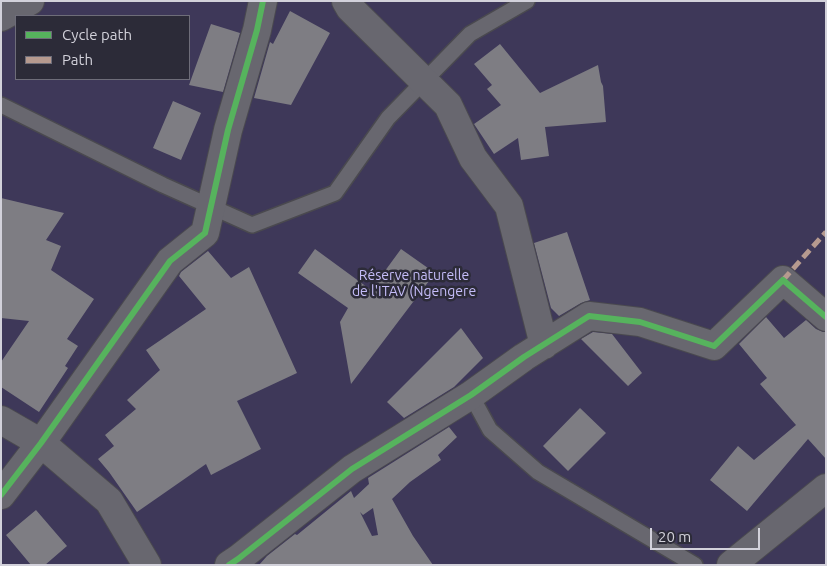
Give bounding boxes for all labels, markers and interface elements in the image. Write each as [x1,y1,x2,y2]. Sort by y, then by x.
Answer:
legend [15,15,190,80]
text: Cycle path [62,26,132,43]
text: Path [62,51,93,68]
park label: Réserve naturelle de l'ITAV (Ngengere [352,267,476,300]
scale bar [652,518,762,550]
text: 20 m [658,528,691,545]

